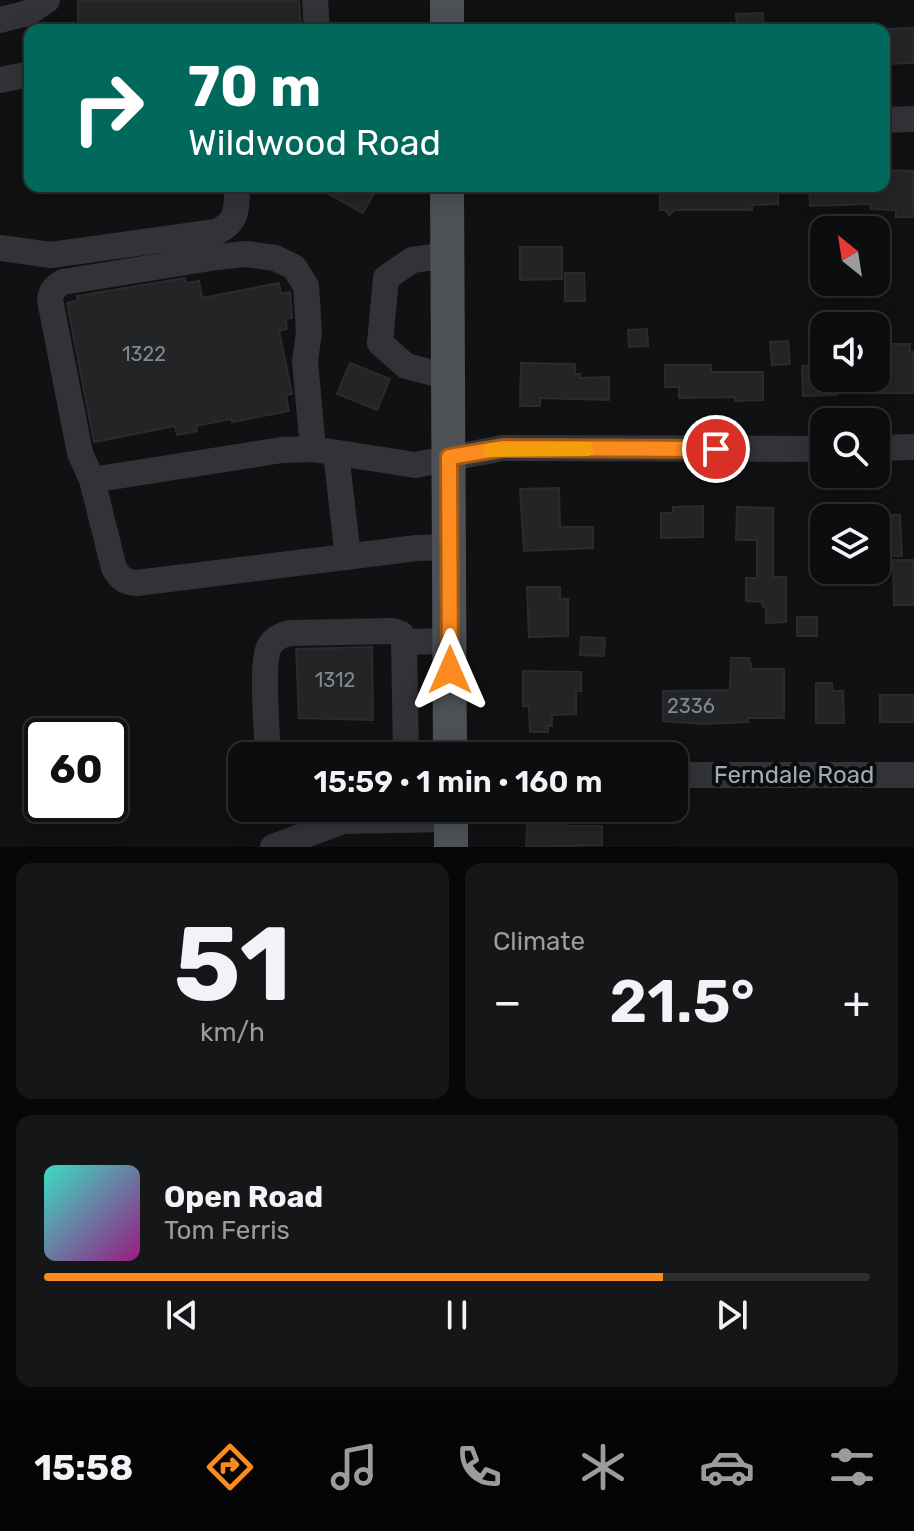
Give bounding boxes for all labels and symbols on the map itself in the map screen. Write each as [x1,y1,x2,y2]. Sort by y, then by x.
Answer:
north arrow [810,216,890,296]
house number: 1322 [122,342,166,366]
pin [682,415,750,483]
position arrow [408,628,492,712]
house number: 1312 [315,668,355,692]
house number: 2336 [667,694,715,718]
speed limit sign: 60 [24,718,128,822]
street label: Ferndale Road [714,761,874,789]

